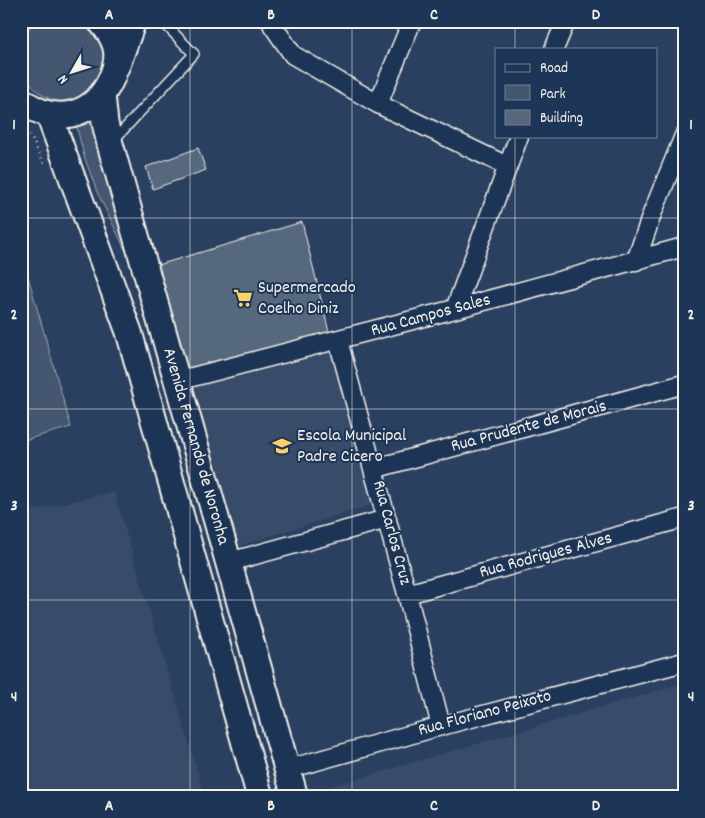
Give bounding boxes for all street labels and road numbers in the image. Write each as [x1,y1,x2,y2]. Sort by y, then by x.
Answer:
street label: Rua Campos Sales [368,288,494,344]
street label: Avenida Fernando de Noronha [156,345,236,548]
street label: Rua Prudente de Morais [448,394,610,460]
street label: Rua Carlos Cruz [365,478,417,588]
street label: Rua Rodrigues Alves [477,526,615,586]
street label: Rua Floriano Peixoto [416,684,554,744]

